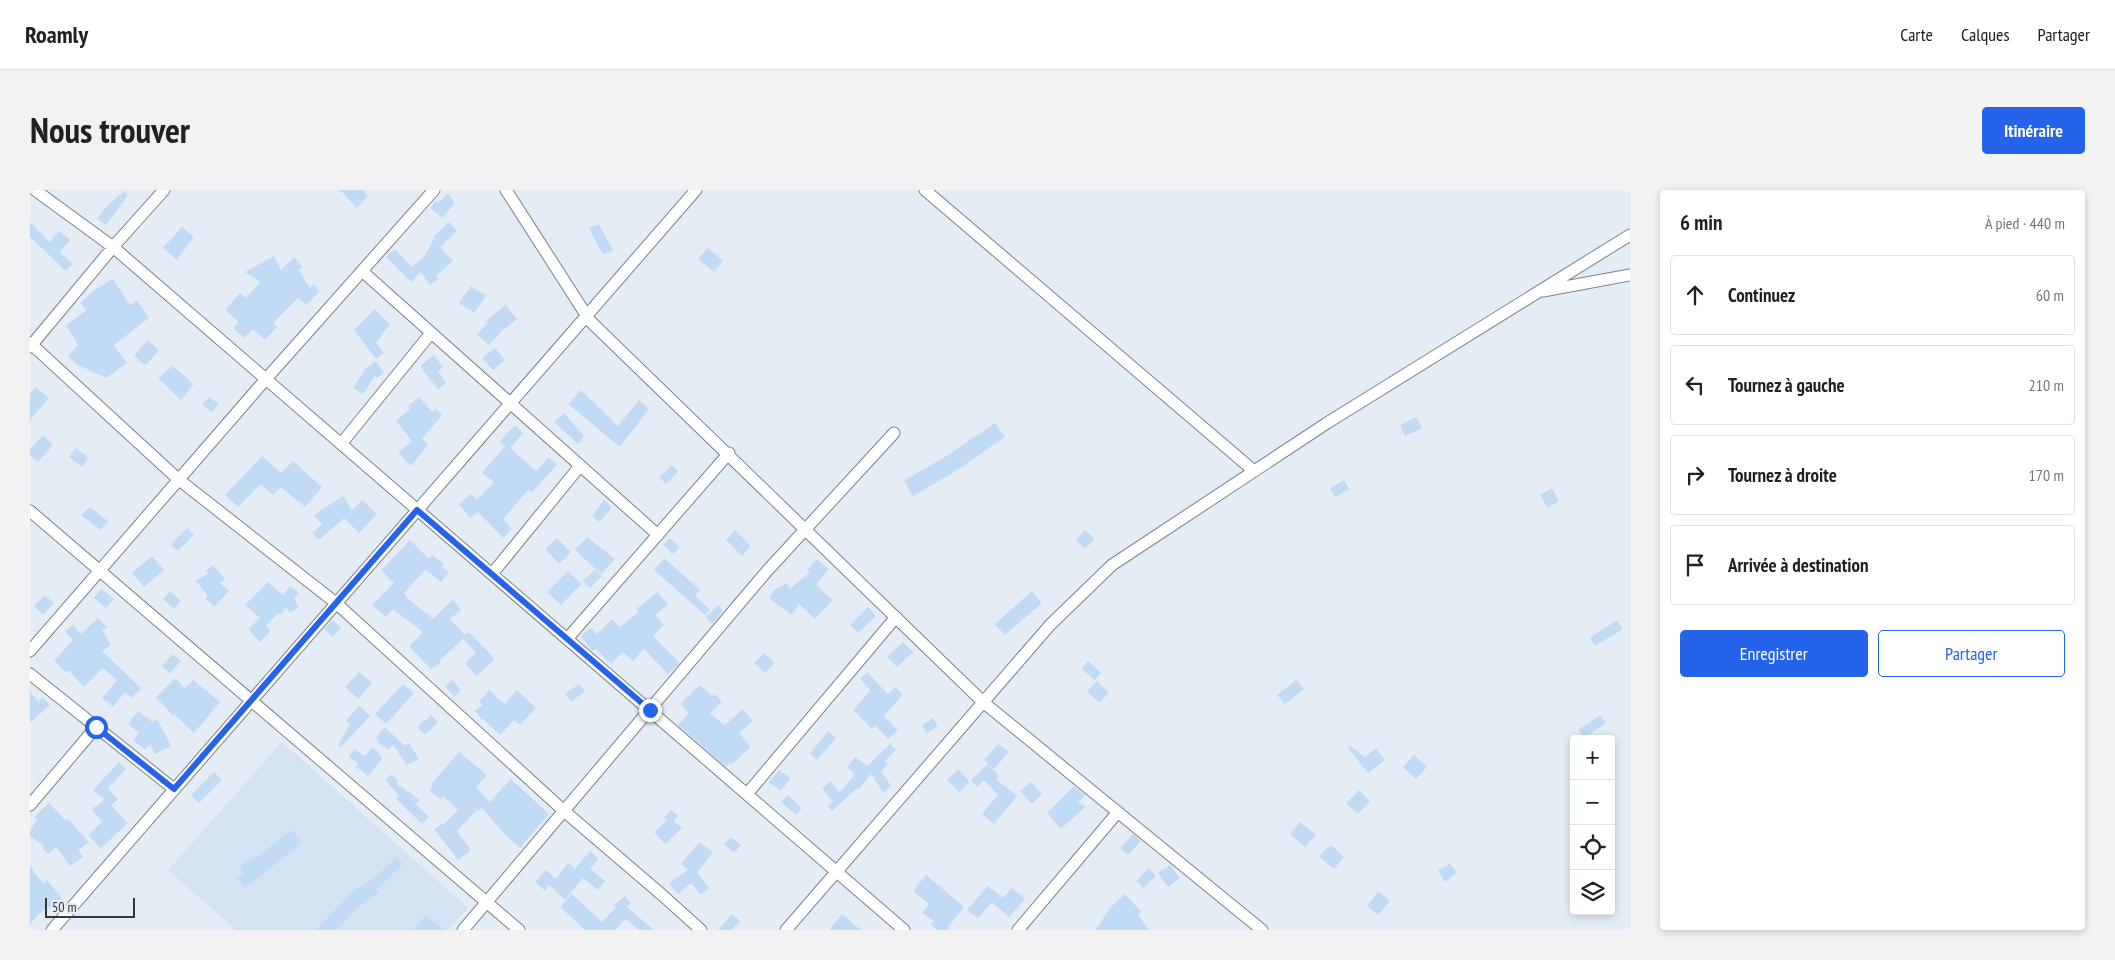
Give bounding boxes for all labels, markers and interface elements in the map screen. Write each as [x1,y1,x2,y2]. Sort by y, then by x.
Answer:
text: Roamly [25,19,88,50]
text: Carte [1900,23,1933,46]
text: Calques [1961,23,2010,46]
text: Partager [2038,23,2090,46]
text: Nous trouver [30,107,190,153]
button: Itinéraire [1982,107,2085,154]
text: 6 min [1680,209,1722,236]
text: À pied · 440 m [1985,213,2065,233]
icon: ahead [1681,281,1709,309]
text: Continuez [1728,283,1795,307]
text: 60 m [2036,285,2064,305]
icon: left [1681,371,1709,399]
text: Tournez à gauche [1728,373,1845,397]
text: 210 m [2029,375,2064,395]
icon: right [1681,461,1709,489]
text: Tournez à droite [1728,463,1837,487]
text: 170 m [2029,465,2064,485]
icon: arrive [1681,551,1709,579]
text: Arrivée à destination [1728,553,1869,577]
button: Enregistrer [1680,630,1868,677]
button: Partager [1878,630,2065,677]
route end [639,699,662,722]
route start [85,716,108,739]
map controls [1570,735,1615,915]
button: + [1570,735,1615,780]
button: − [1570,780,1615,825]
button: locate [1570,825,1615,870]
button: layers [1570,870,1615,915]
scale bar [45,895,135,918]
text: 50 m [52,898,77,916]

